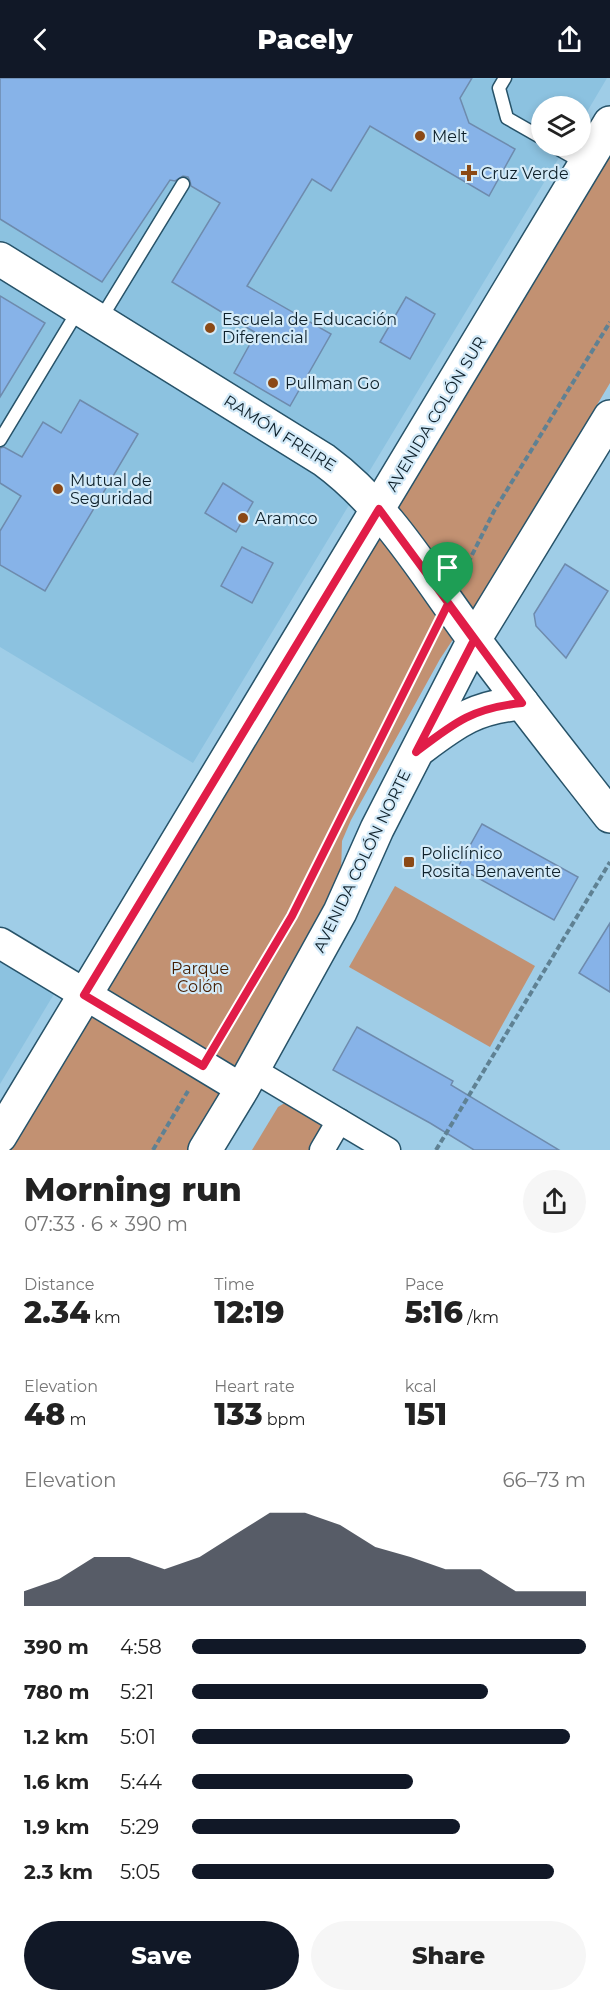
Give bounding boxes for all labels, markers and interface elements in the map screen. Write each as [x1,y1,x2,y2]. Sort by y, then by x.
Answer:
icon: back [24,23,57,56]
text: Pacely [257,23,353,56]
icon: share [553,23,586,56]
map controls [531,96,591,156]
button: layers [531,96,591,156]
place label: Melt [432,127,468,146]
marker: Melt [413,129,427,143]
place label: Cruz Verde [481,164,569,183]
marker: Cruz Verde [462,166,476,180]
place label: Escuela de Educación Diferencial [222,310,397,347]
marker: Escuela de Educación Diferencial [203,321,217,335]
street label: AVENIDA COLÓN SUR [382,333,490,495]
place label: Pullman Go [285,374,380,393]
marker: Pullman Go [266,376,280,390]
street label: RAMÓN FREIRE [220,391,340,475]
place label: Mutual de Seguridad [70,471,153,508]
marker: Mutual de Seguridad [51,482,65,496]
place label: Aramco [255,509,318,528]
marker: Aramco [236,511,250,525]
pin [422,542,473,604]
icon: arrive [431,551,464,584]
street label: AVENIDA COLÓN NORTE [309,767,415,955]
place label: Policlínico Rosita Benavente [421,844,561,881]
marker: Policlínico Rosita Benavente [402,855,416,869]
park label: Parque Colón [171,959,229,996]
text: Morning run [24,1169,242,1209]
button: share [523,1170,586,1233]
text: 07:33 · 6 × 390 m [24,1212,188,1236]
text: Distance [24,1275,94,1294]
text: Time [214,1275,254,1294]
text: Pace [405,1275,444,1294]
text: 2.34 [24,1294,90,1331]
text: 12:19 [214,1294,285,1331]
text: 5:16 [405,1294,463,1331]
text: km [90,1308,121,1327]
text: /km [463,1308,499,1327]
text: Elevation [24,1377,98,1396]
text: Heart rate [214,1377,295,1396]
text: kcal [405,1377,437,1396]
text: 48 [24,1396,65,1433]
text: 133 [214,1396,263,1433]
text: 151 [405,1396,447,1433]
text: m [65,1410,87,1429]
text: bpm [263,1410,305,1429]
text: Elevation [24,1468,116,1492]
text: 66–73 m [502,1468,586,1492]
text: 390 m [24,1635,89,1659]
text: 4:58 [120,1635,162,1659]
text: 780 m [24,1680,89,1704]
text: 5:21 [120,1680,154,1704]
text: 1.2 km [24,1725,89,1749]
text: 5:01 [120,1725,156,1749]
text: 1.6 km [24,1770,89,1794]
text: 5:44 [120,1770,162,1794]
text: 1.9 km [24,1815,90,1839]
text: 5:29 [120,1815,159,1839]
text: 2.3 km [24,1860,93,1884]
text: 5:05 [120,1860,160,1884]
button: Save [24,1921,299,1990]
button: Share [311,1921,586,1990]

